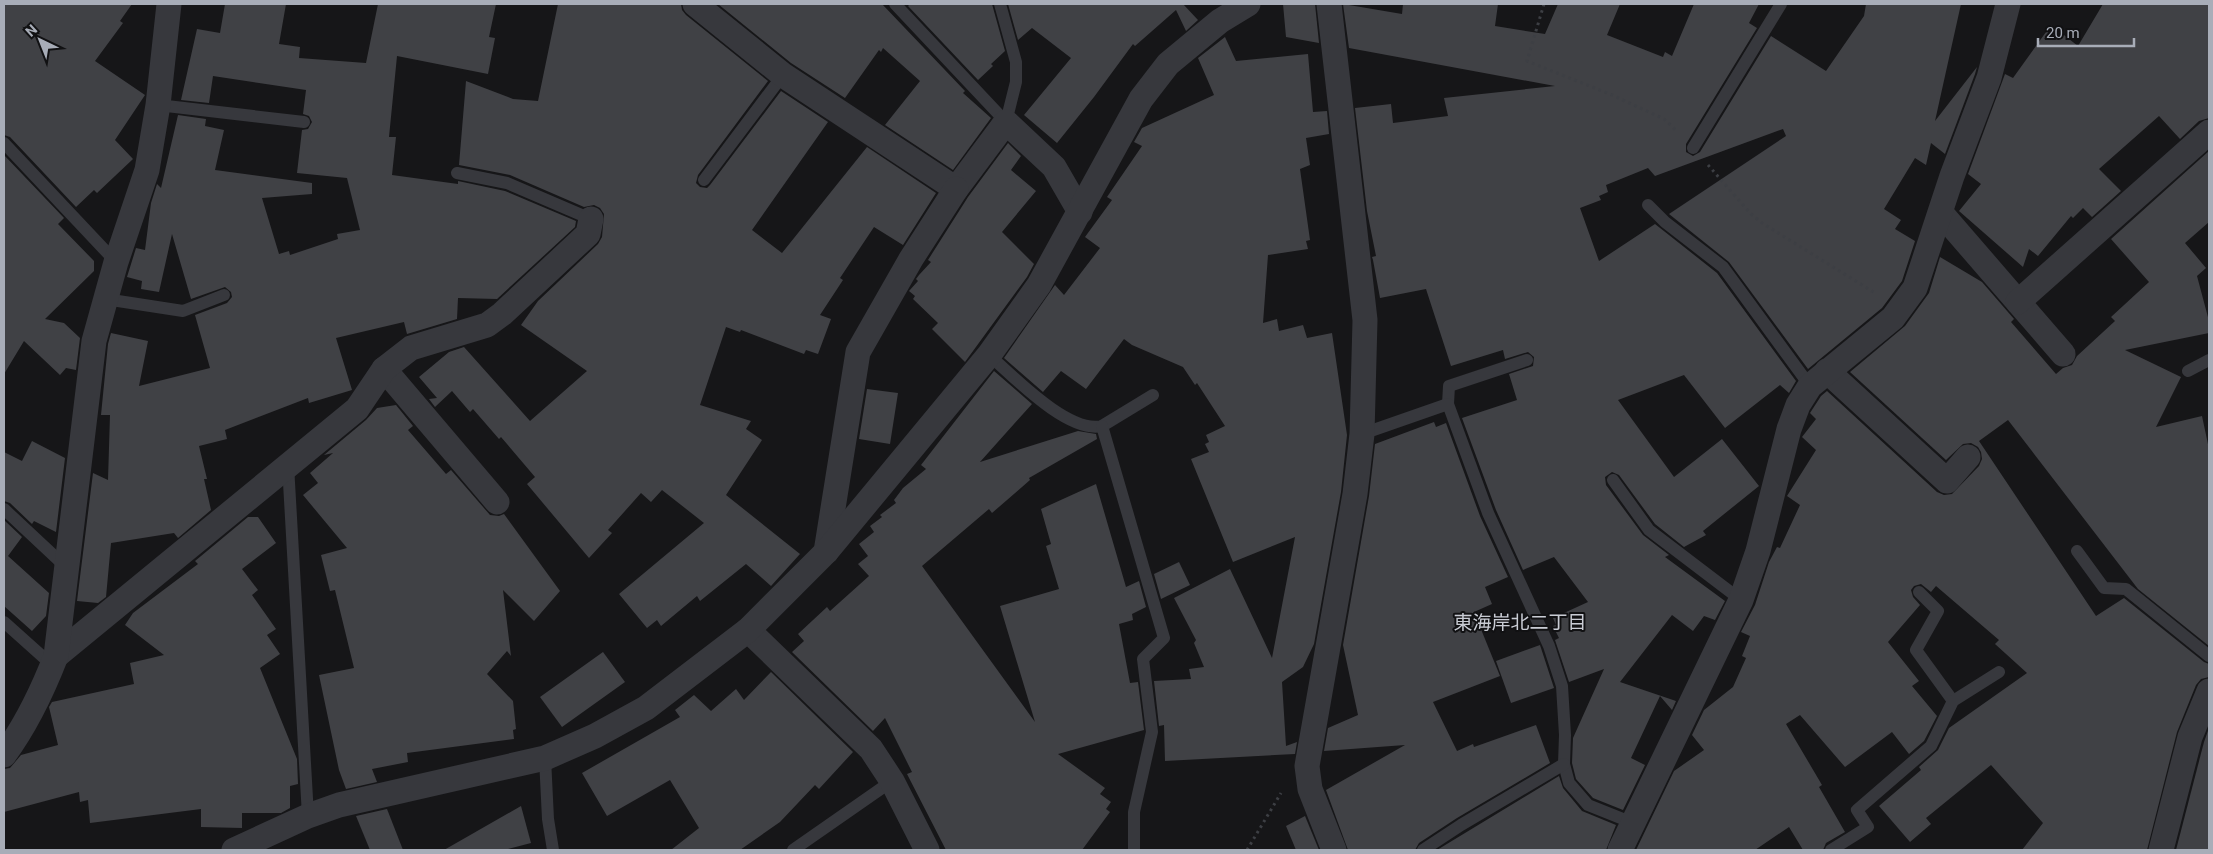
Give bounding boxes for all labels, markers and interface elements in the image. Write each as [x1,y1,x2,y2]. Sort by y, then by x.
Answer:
north arrow [15,15,65,65]
scale bar [2038,15,2134,47]
text: N [22,21,40,40]
text: 20 m [2046,24,2080,42]
district label: 東海岸北二丁目 [1453,611,1587,634]

